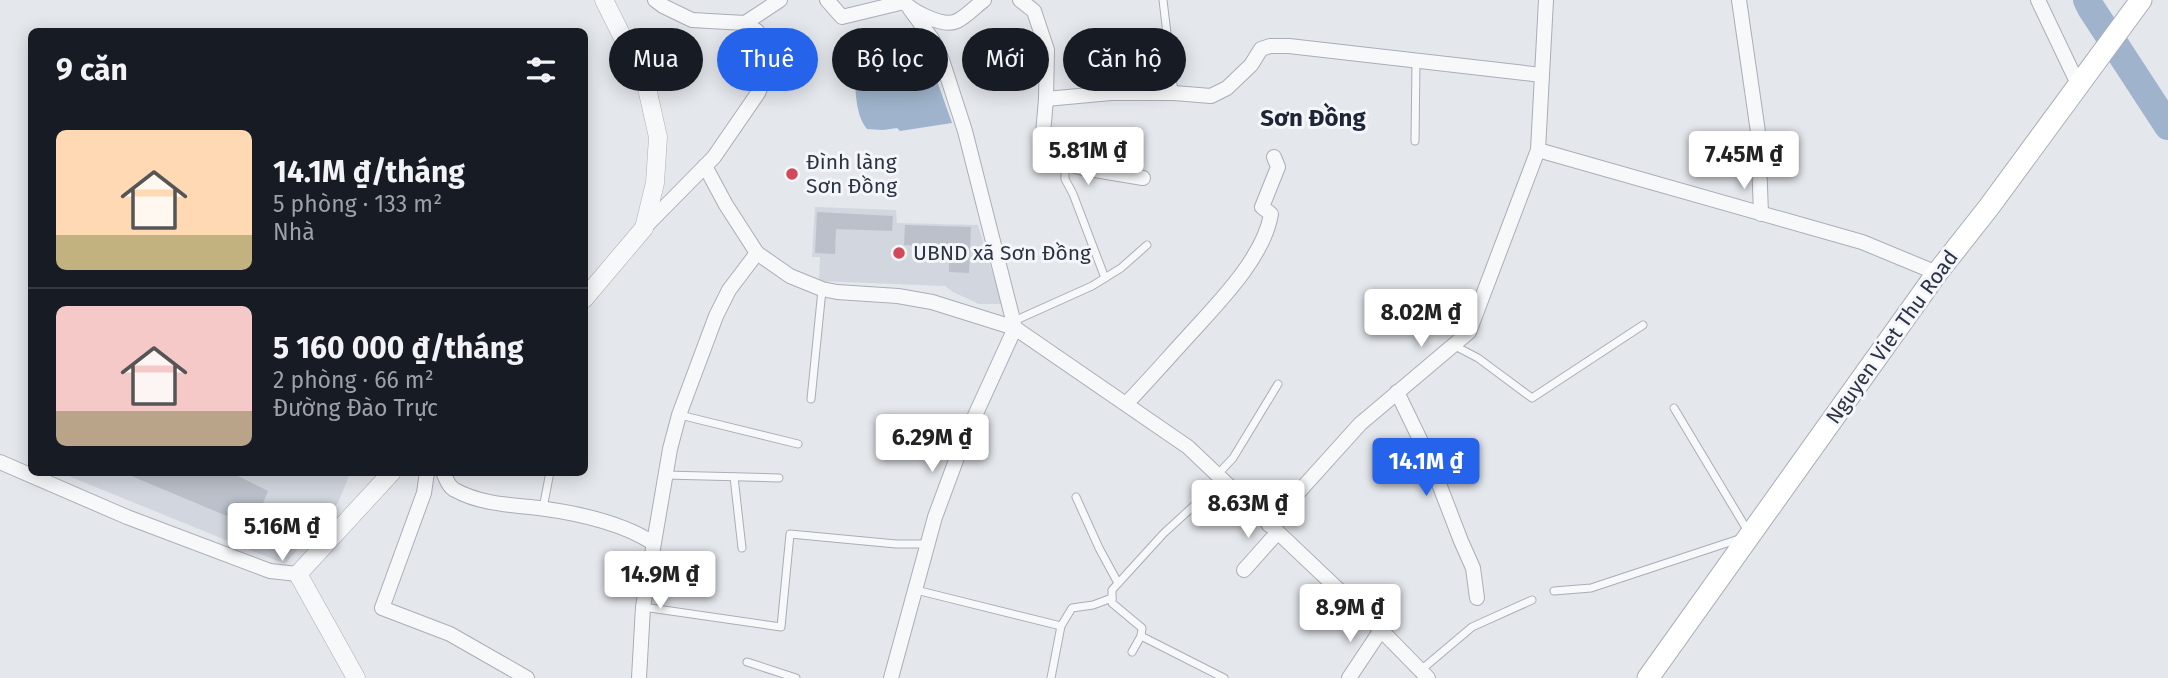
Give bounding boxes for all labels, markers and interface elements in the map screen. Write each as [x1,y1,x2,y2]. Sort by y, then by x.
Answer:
chip: Mua [609,28,703,91]
chip: Thuê [717,28,818,91]
chip: Bộ lọc [832,28,948,91]
chip: Mới [962,28,1049,91]
chip: Căn hộ [1063,28,1186,91]
icon: filters [522,51,560,89]
text: 9 căn [56,52,128,88]
district label: Sơn Đồng [1260,102,1366,132]
pin: 5.81M ₫ [1023,128,1153,187]
pin: 7.45M ₫ [1679,132,1809,191]
text: 5.81M ₫ [1049,136,1127,164]
text: 7.45M ₫ [1705,140,1783,168]
place label: Đình làng Sơn Đồng [806,149,897,199]
text: 14.1M ₫/tháng [273,154,465,190]
icon: home [112,158,196,242]
marker: Đình làng Sơn Đồng [784,166,800,182]
text: 5 phòng · 133 m² [273,190,442,218]
text: Nhà [273,218,315,246]
place label: UBND xã Sơn Đồng [913,240,1091,266]
marker: UBND xã Sơn Đồng [891,245,907,261]
street label: Nguyen Viet Thu Road [1820,245,1964,429]
pin: 8.02M ₫ [1356,290,1486,349]
text: 8.02M ₫ [1380,298,1462,326]
text: 5 160 000 ₫/tháng [273,330,524,366]
icon: home [112,334,196,418]
text: 2 phòng · 66 m² [273,366,434,394]
text: Đường Đào Trực [273,394,438,422]
pin: 6.29M ₫ [867,414,997,474]
text: 6.29M ₫ [892,423,972,451]
pin: 14.1M ₫ [1361,438,1491,498]
text: 14.1M ₫ [1388,447,1464,475]
pin: 8.63M ₫ [1183,480,1313,540]
text: 8.63M ₫ [1208,489,1288,517]
pin: 5.16M ₫ [217,504,347,563]
text: 5.16M ₫ [244,512,320,540]
pin: 14.9M ₫ [595,552,725,611]
text: 14.9M ₫ [620,560,700,588]
pin: 8.9M ₫ [1293,584,1407,644]
text: 8.9M ₫ [1316,593,1384,621]

